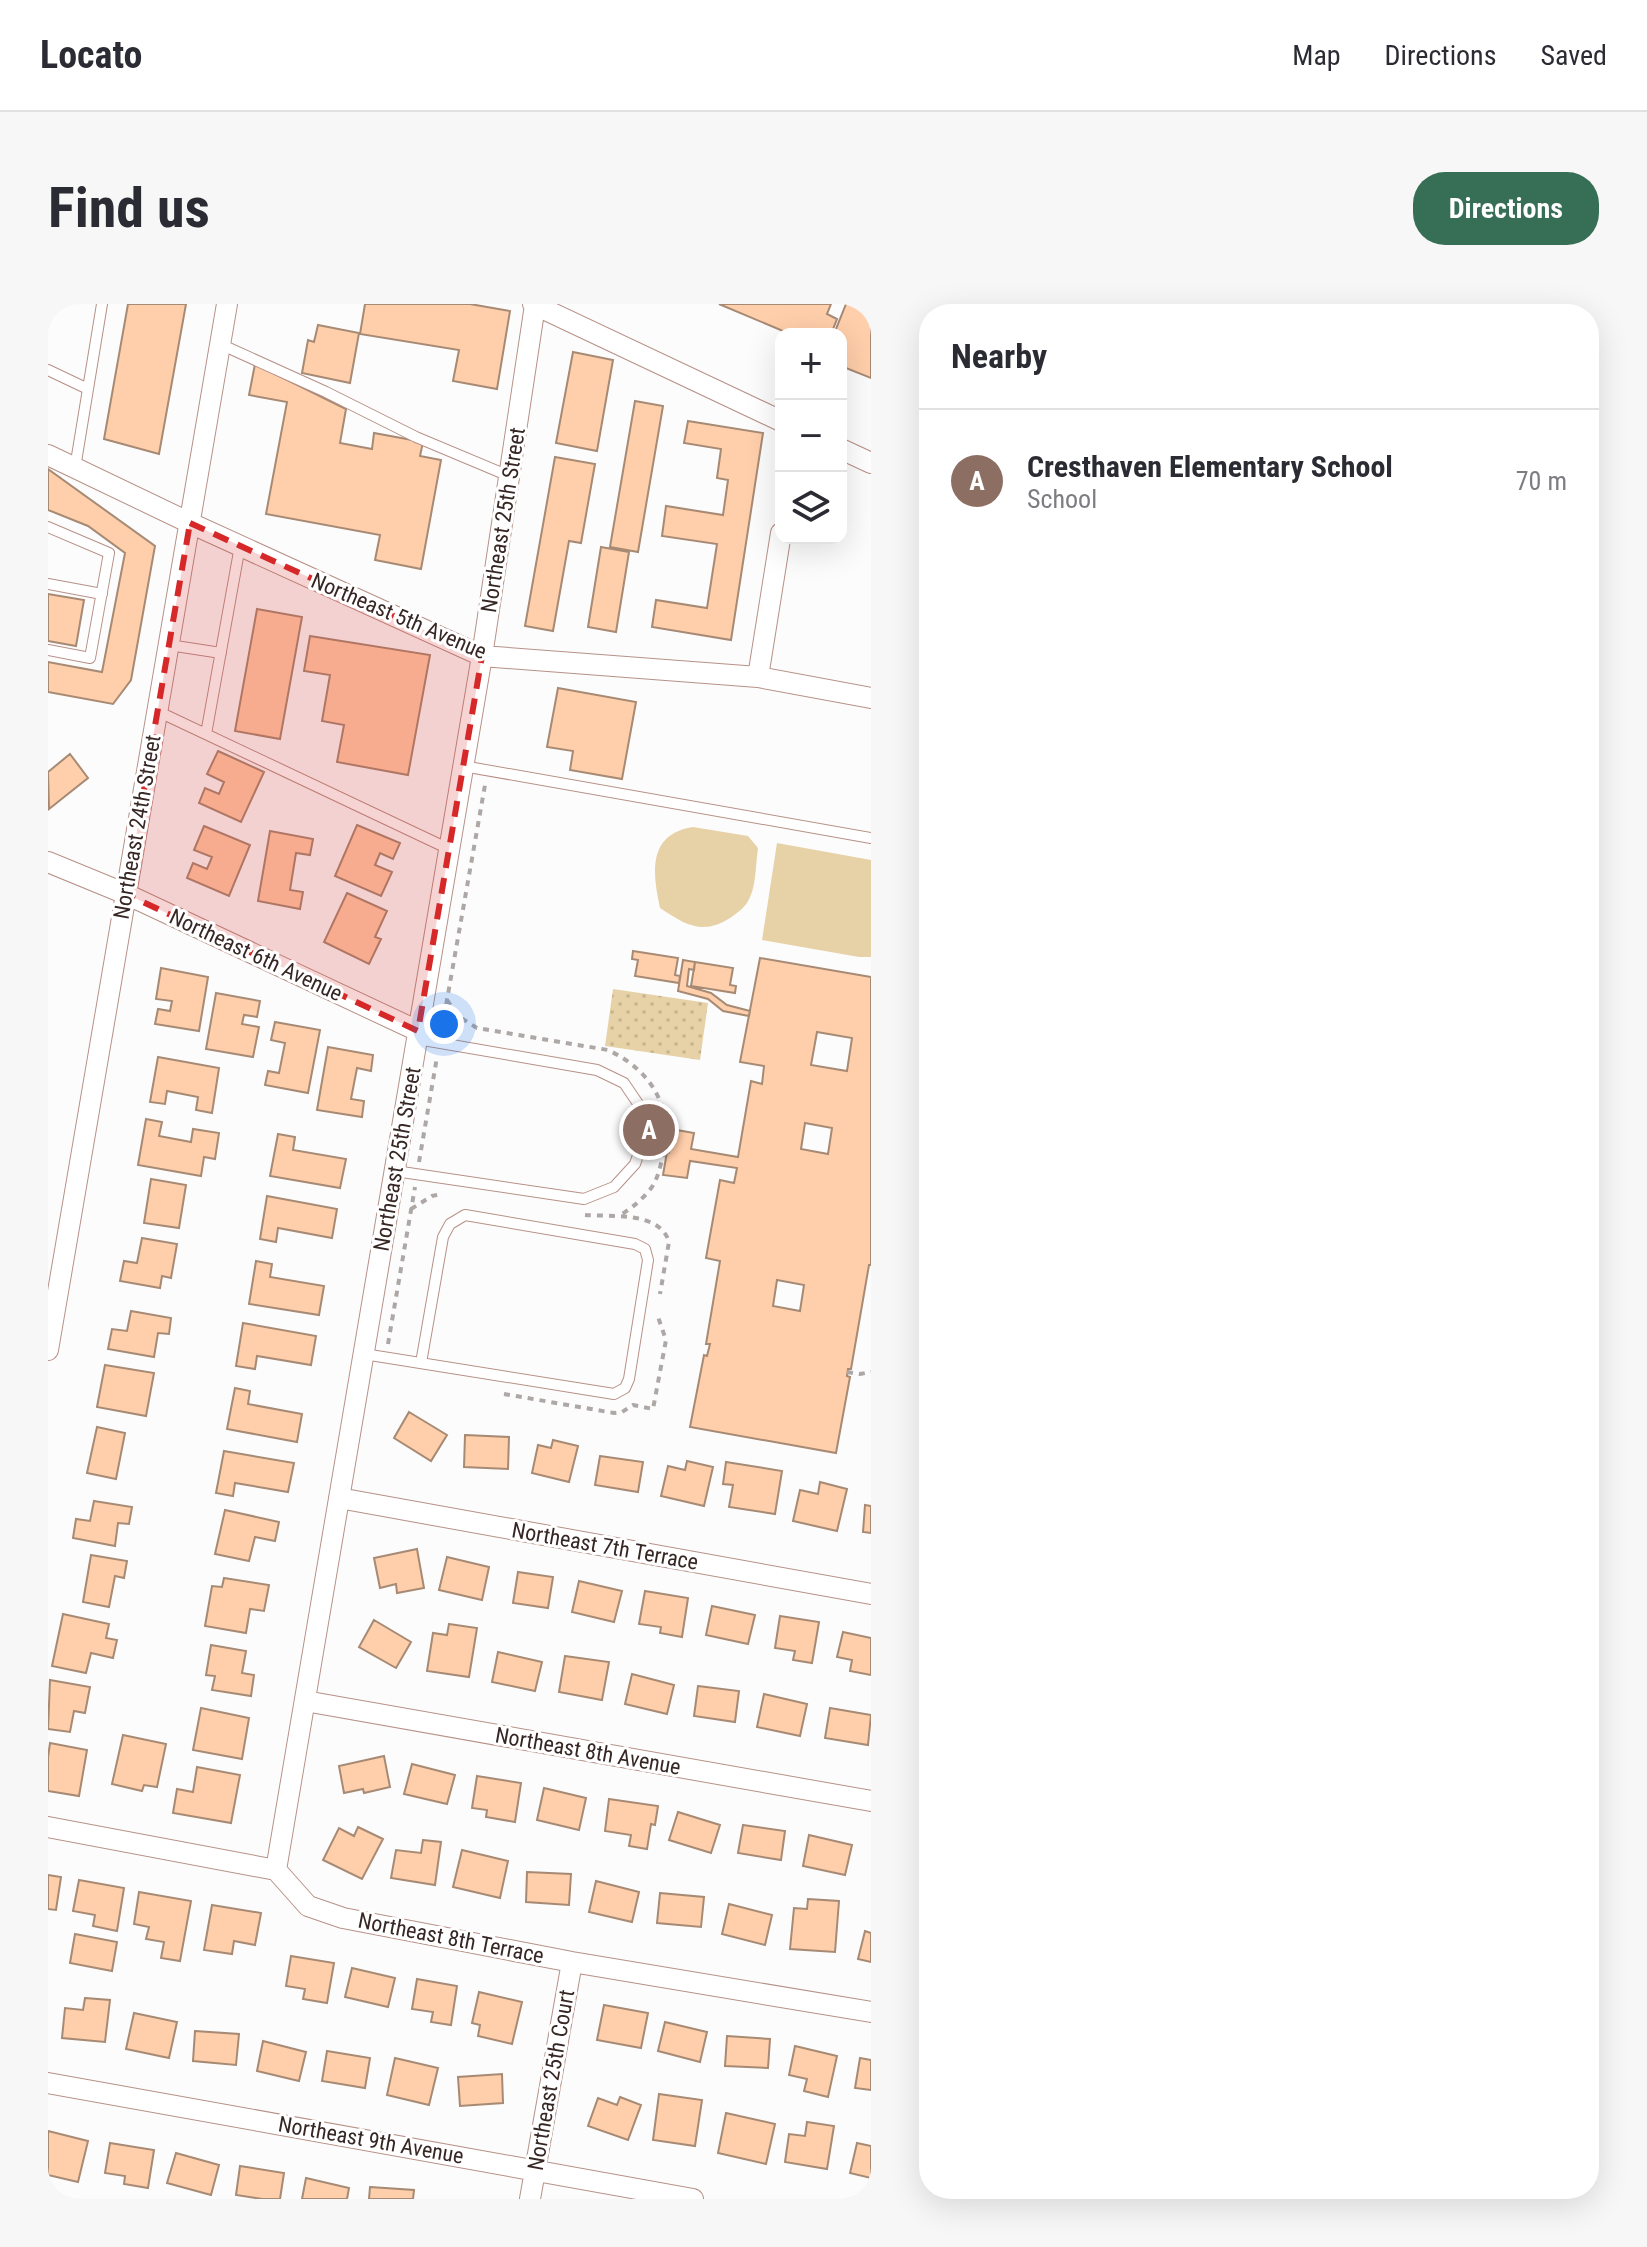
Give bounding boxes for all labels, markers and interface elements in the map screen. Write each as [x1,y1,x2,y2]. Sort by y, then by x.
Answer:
text: Locato [40,33,142,77]
text: Map [1292,39,1341,72]
text: Directions [1385,39,1496,72]
text: Saved [1540,39,1607,72]
button: Directions [1413,172,1599,245]
text: Find us [48,175,210,241]
map controls [775,328,847,544]
button: + [775,328,847,400]
text: Nearby [951,336,1047,376]
button: − [775,400,847,472]
street label: Northeast 25th Street [476,426,530,614]
text: Cresthaven Elementary School [1027,449,1393,484]
text: A [969,466,985,496]
text: 70 m [1516,466,1567,496]
button: layers [775,472,847,544]
text: School [1027,484,1097,514]
street label: Northeast 5th Avenue [308,568,490,664]
street label: Northeast 24th Street [108,733,166,921]
street label: Northeast 6th Avenue [166,904,346,1006]
your location [424,1004,464,1044]
street label: Northeast 25th Street [368,1065,426,1253]
pin: A [623,1100,675,1160]
street label: Northeast 7th Terrace [510,1517,700,1575]
street label: Northeast 8th Avenue [493,1722,683,1780]
street label: Northeast 8th Terrace [356,1908,546,1968]
street label: Northeast 25th Court [523,1988,579,2172]
street label: Northeast 9th Avenue [276,2111,466,2169]

